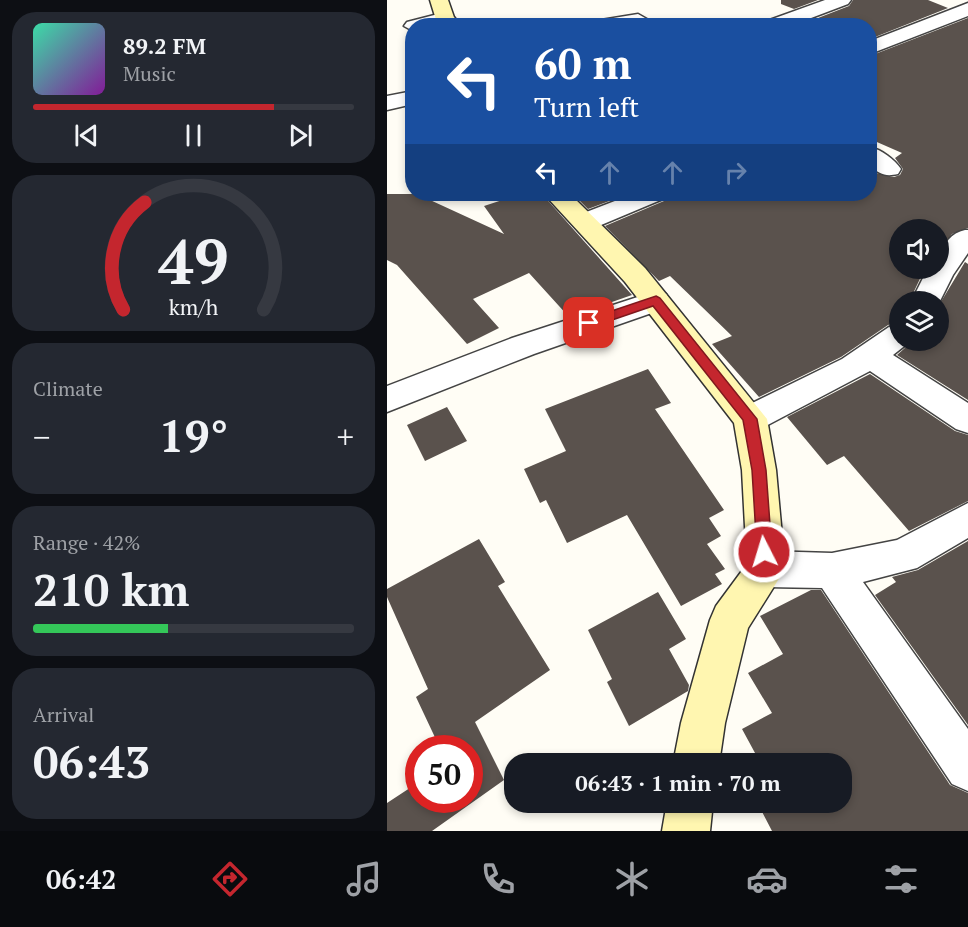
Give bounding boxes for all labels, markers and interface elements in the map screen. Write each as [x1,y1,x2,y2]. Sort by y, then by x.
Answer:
text: 89.2 FM [123,31,206,60]
text: 60 m [534,35,632,91]
icon: left [435,42,513,120]
text: Music [123,60,176,87]
text: Turn left [534,89,639,125]
icon: previous [70,119,103,152]
icon: pause [177,119,210,152]
icon: next [284,119,317,152]
icon: left [530,156,563,189]
icon: ahead [593,156,626,189]
icon: ahead [656,156,689,189]
icon: right [719,156,752,189]
text: 49 [158,219,229,302]
map controls [889,219,949,351]
button: sound [889,219,949,279]
button: layers [889,291,949,351]
text: km/h [169,293,219,321]
pin [563,297,614,348]
icon: arrive [572,306,605,339]
text: Climate [33,375,103,402]
text: 19° [159,405,228,465]
text: − [33,415,51,458]
text: + [336,415,354,458]
position arrow [732,520,796,584]
text: Range · 42% [33,529,140,556]
text: 210 km [33,559,189,619]
text: Arrival [33,701,94,728]
text: 06:43 [33,731,150,791]
speed limit sign: 50 [405,735,483,813]
text: 06:43 · 1 min · 70 m [575,768,781,797]
icon: directions [209,858,251,900]
icon: music [343,858,385,900]
icon: phone [477,858,519,900]
icon: climate [611,858,653,900]
icon: car [746,858,788,900]
icon: filters [880,858,922,900]
text: 06:42 [46,861,116,897]

